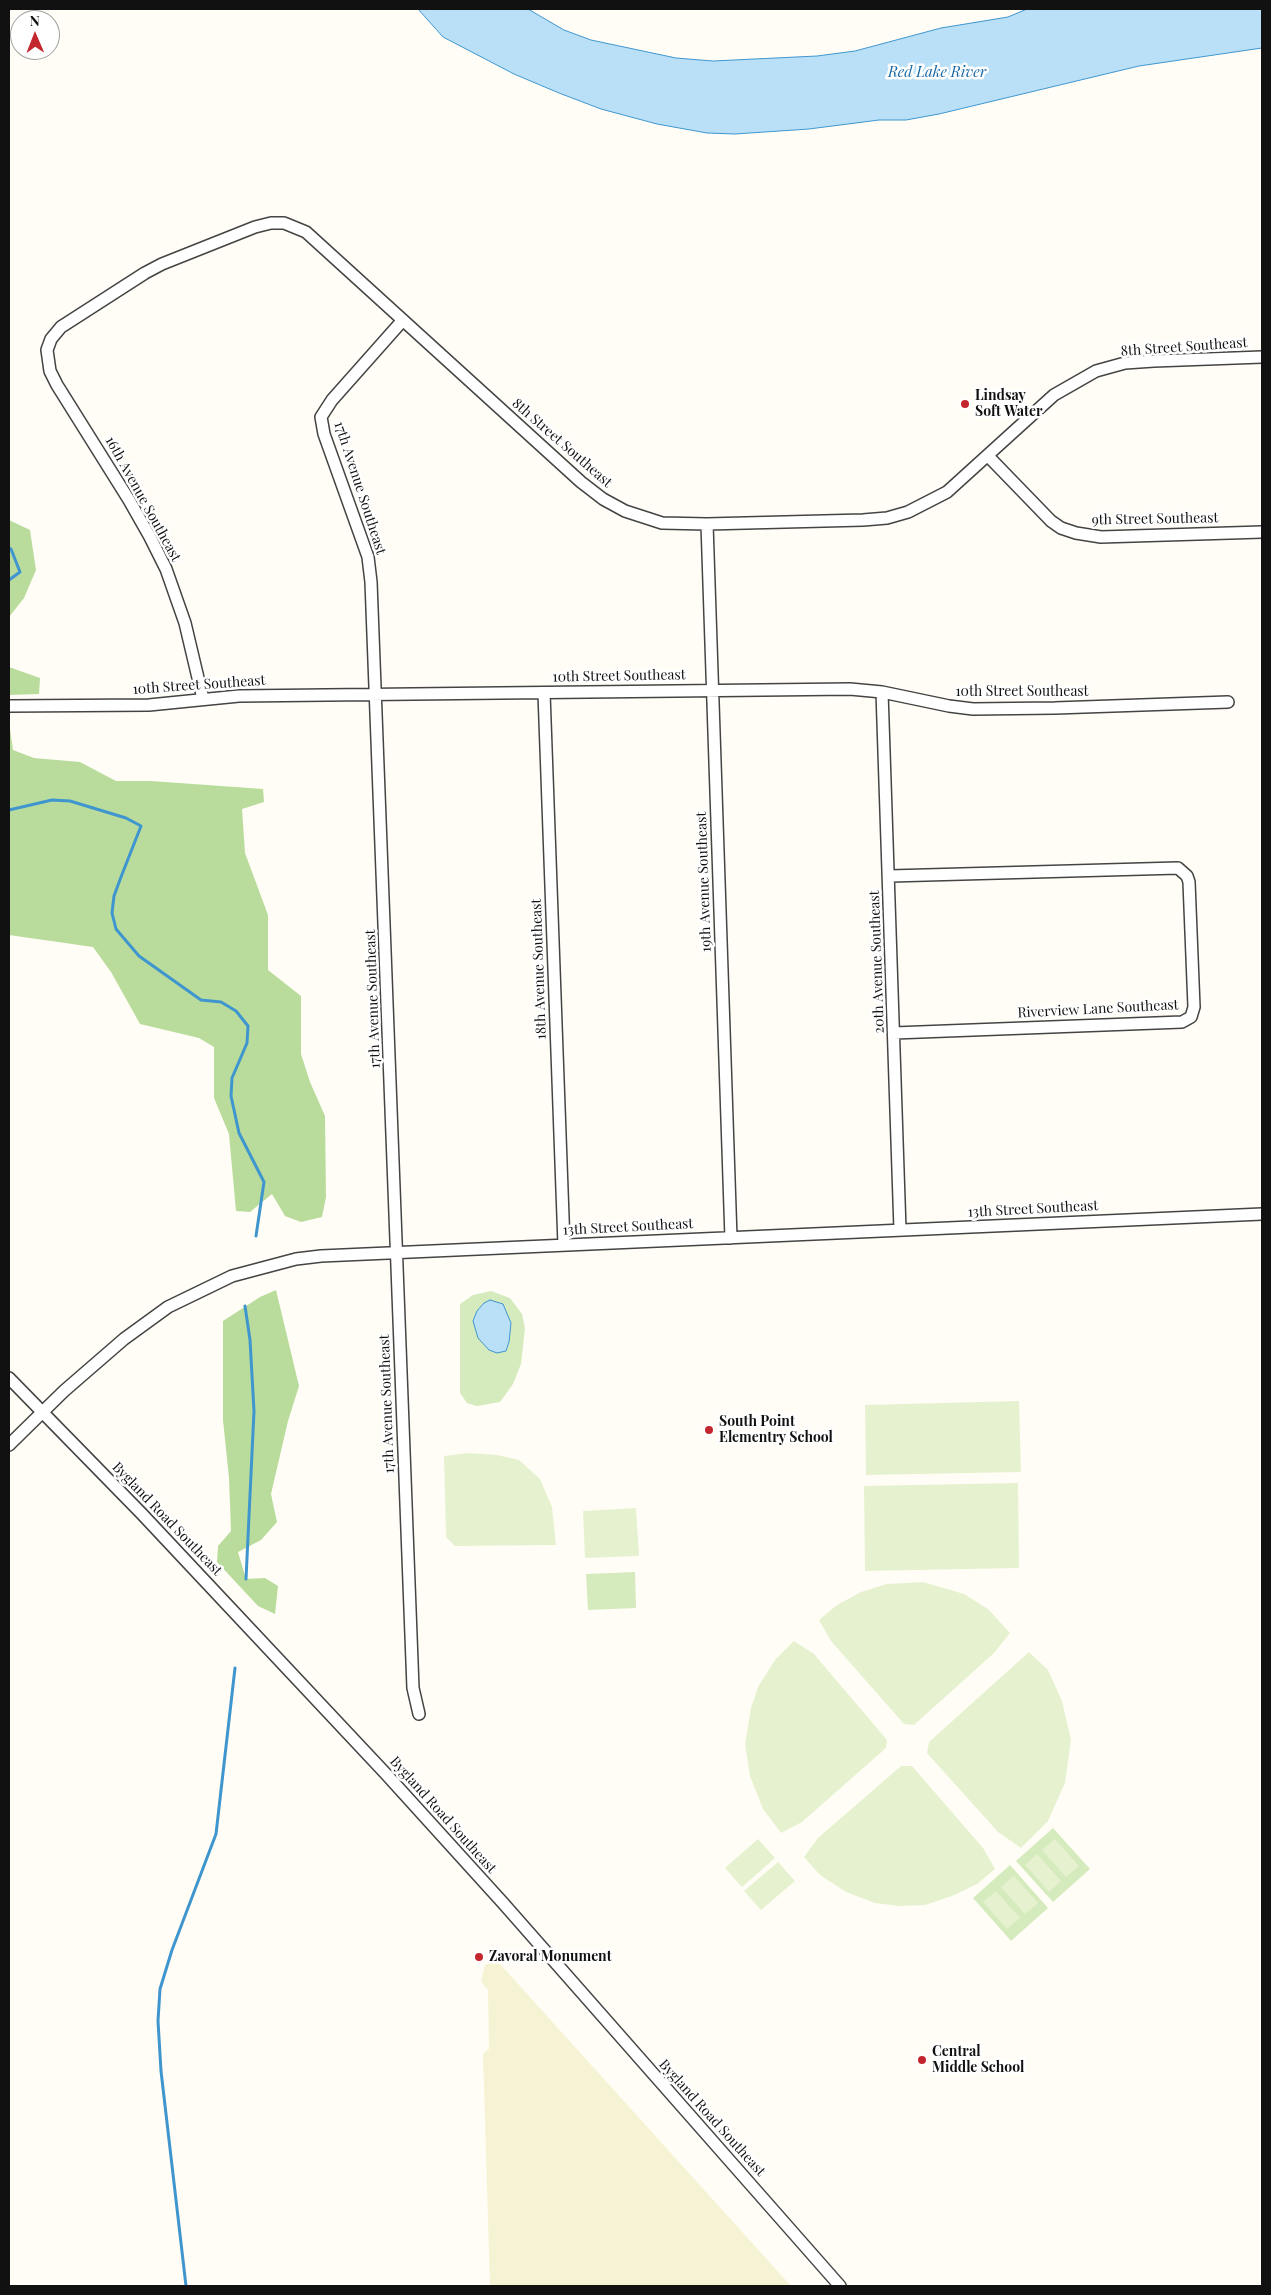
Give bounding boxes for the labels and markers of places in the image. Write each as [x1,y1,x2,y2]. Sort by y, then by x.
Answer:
place label: Lindsay Soft Water [975,388,1042,421]
marker: Lindsay Soft Water [959,398,971,410]
place label: South Point Elementry School [719,1414,833,1446]
marker: South Point Elementry School [703,1424,715,1436]
place label: Zavoral Monument [489,1949,612,1965]
marker: Zavoral Monument [473,1951,485,1963]
place label: Central Middle School [932,2044,1024,2076]
marker: Central Middle School [916,2054,928,2066]

